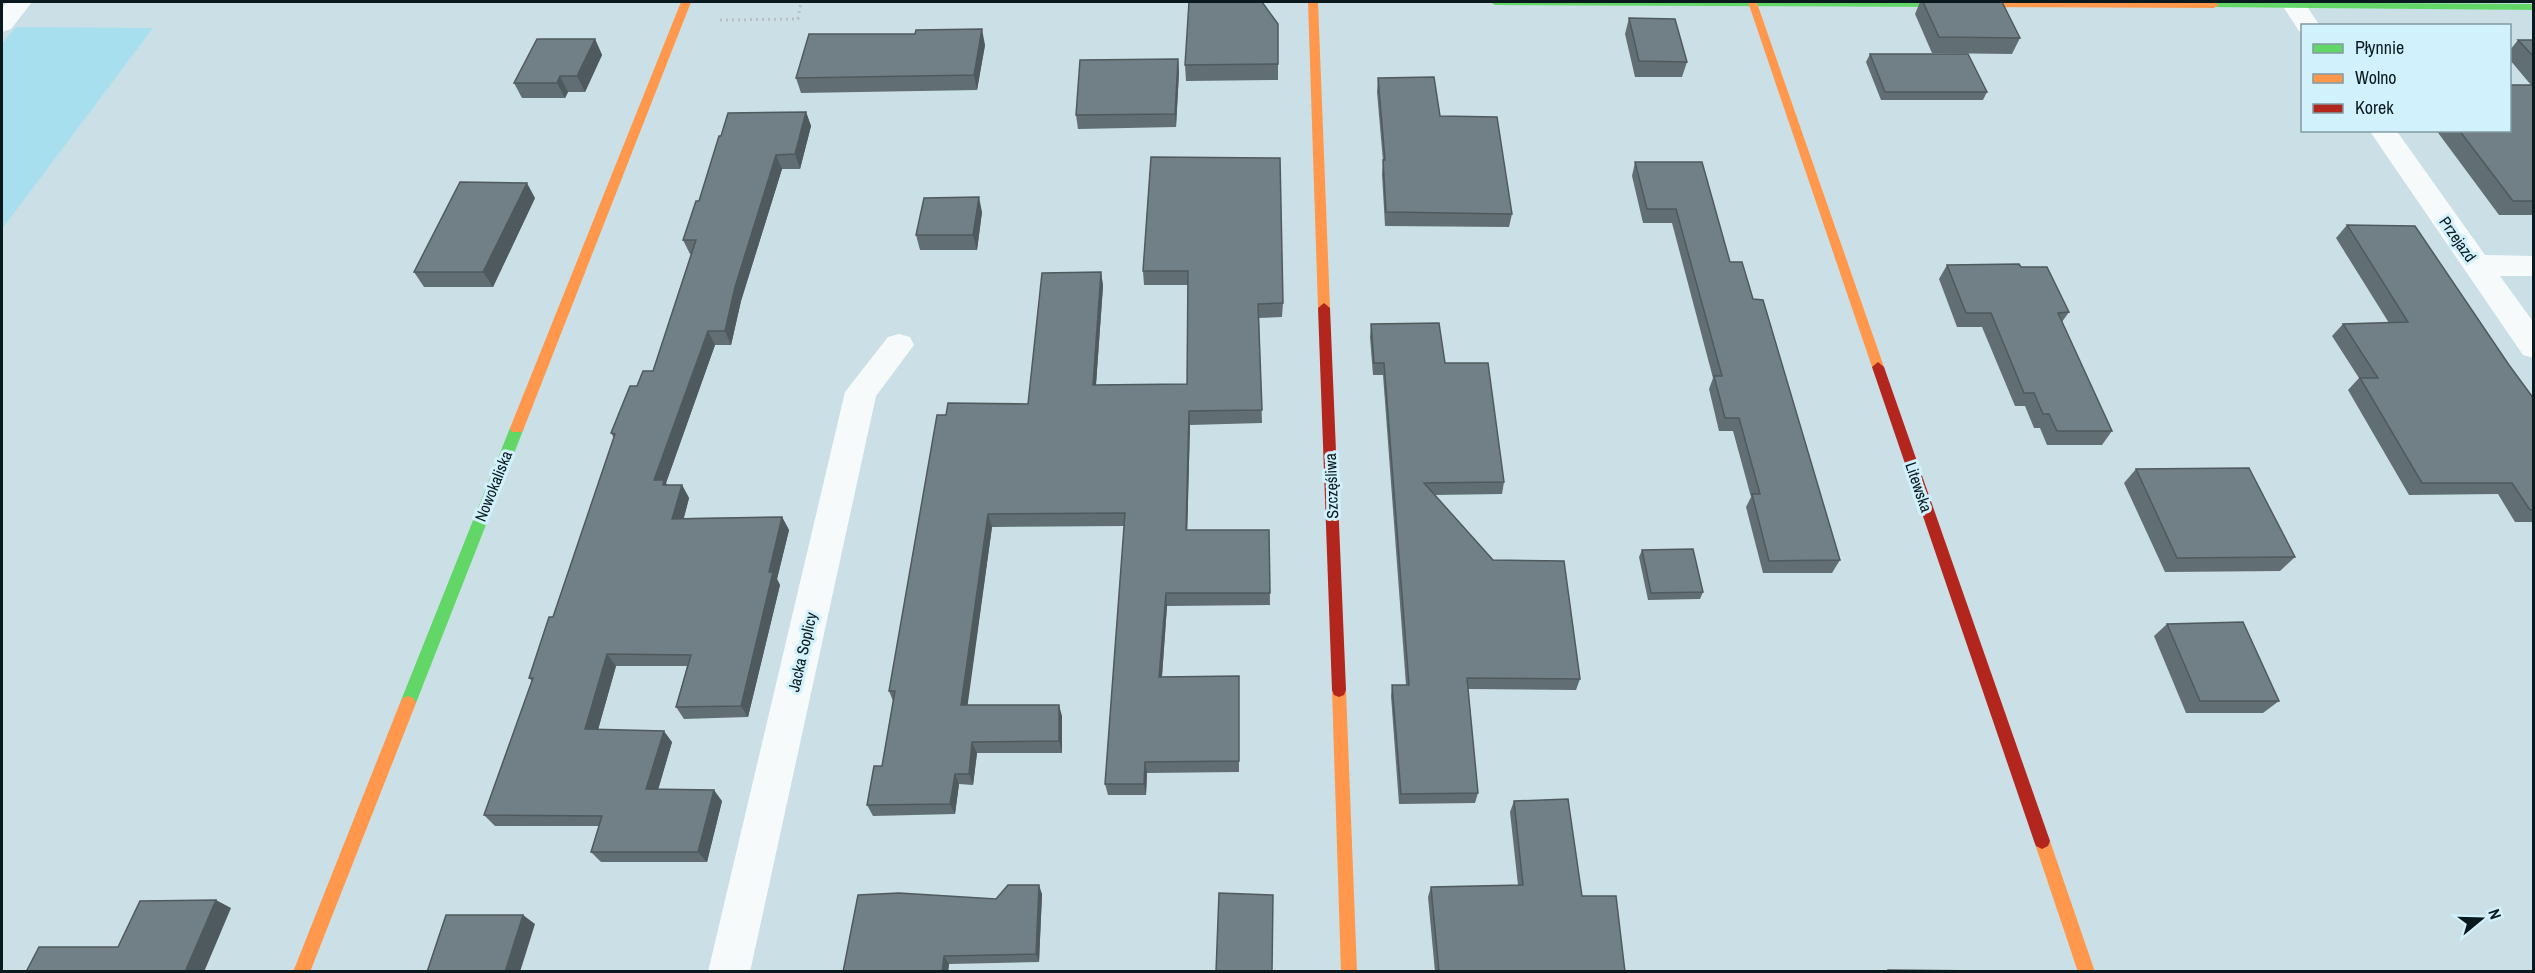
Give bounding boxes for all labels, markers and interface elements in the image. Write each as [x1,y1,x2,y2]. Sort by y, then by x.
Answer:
legend [2301,24,2511,132]
text: Płynnie [2355,35,2404,60]
text: Wolno [2355,65,2397,90]
text: Korek [2355,95,2394,120]
street label: Przejazd [2434,212,2482,266]
street label: Nowokaliska [469,447,517,525]
street label: Szczęśliwa [1319,452,1343,519]
street label: Litewska [1900,459,1938,516]
street label: Jacka Soplicy [782,610,822,694]
north arrow [2451,889,2511,949]
text: N [2483,906,2507,922]

